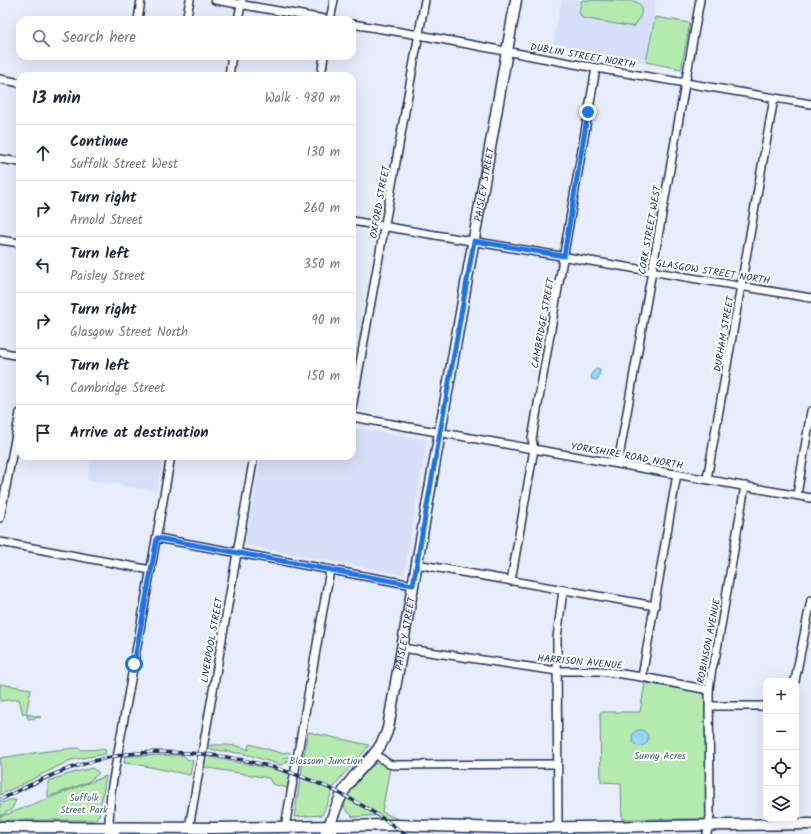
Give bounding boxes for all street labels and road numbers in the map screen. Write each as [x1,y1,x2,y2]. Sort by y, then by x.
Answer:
street label: DUBLIN STREET NORTH [529,39,637,73]
street label: PAISLEY STREET [470,145,499,223]
street label: OXFORD STREET [366,163,395,240]
street label: CORK STREET WEST [634,183,666,276]
street label: GLASGOW STREET NORTH [655,255,771,289]
street label: CAMBRIDGE STREET [527,275,559,369]
street label: DURHAM STREET [709,293,739,373]
street label: YORKSHIRE ROAD NORTH [569,438,685,474]
street label: PAISLEY STREET [391,594,420,672]
street label: LIVERPOOL STREET [197,595,228,684]
street label: ROBINSON AVENUE [693,596,725,685]
street label: HARRISON AVENUE [537,650,624,674]

